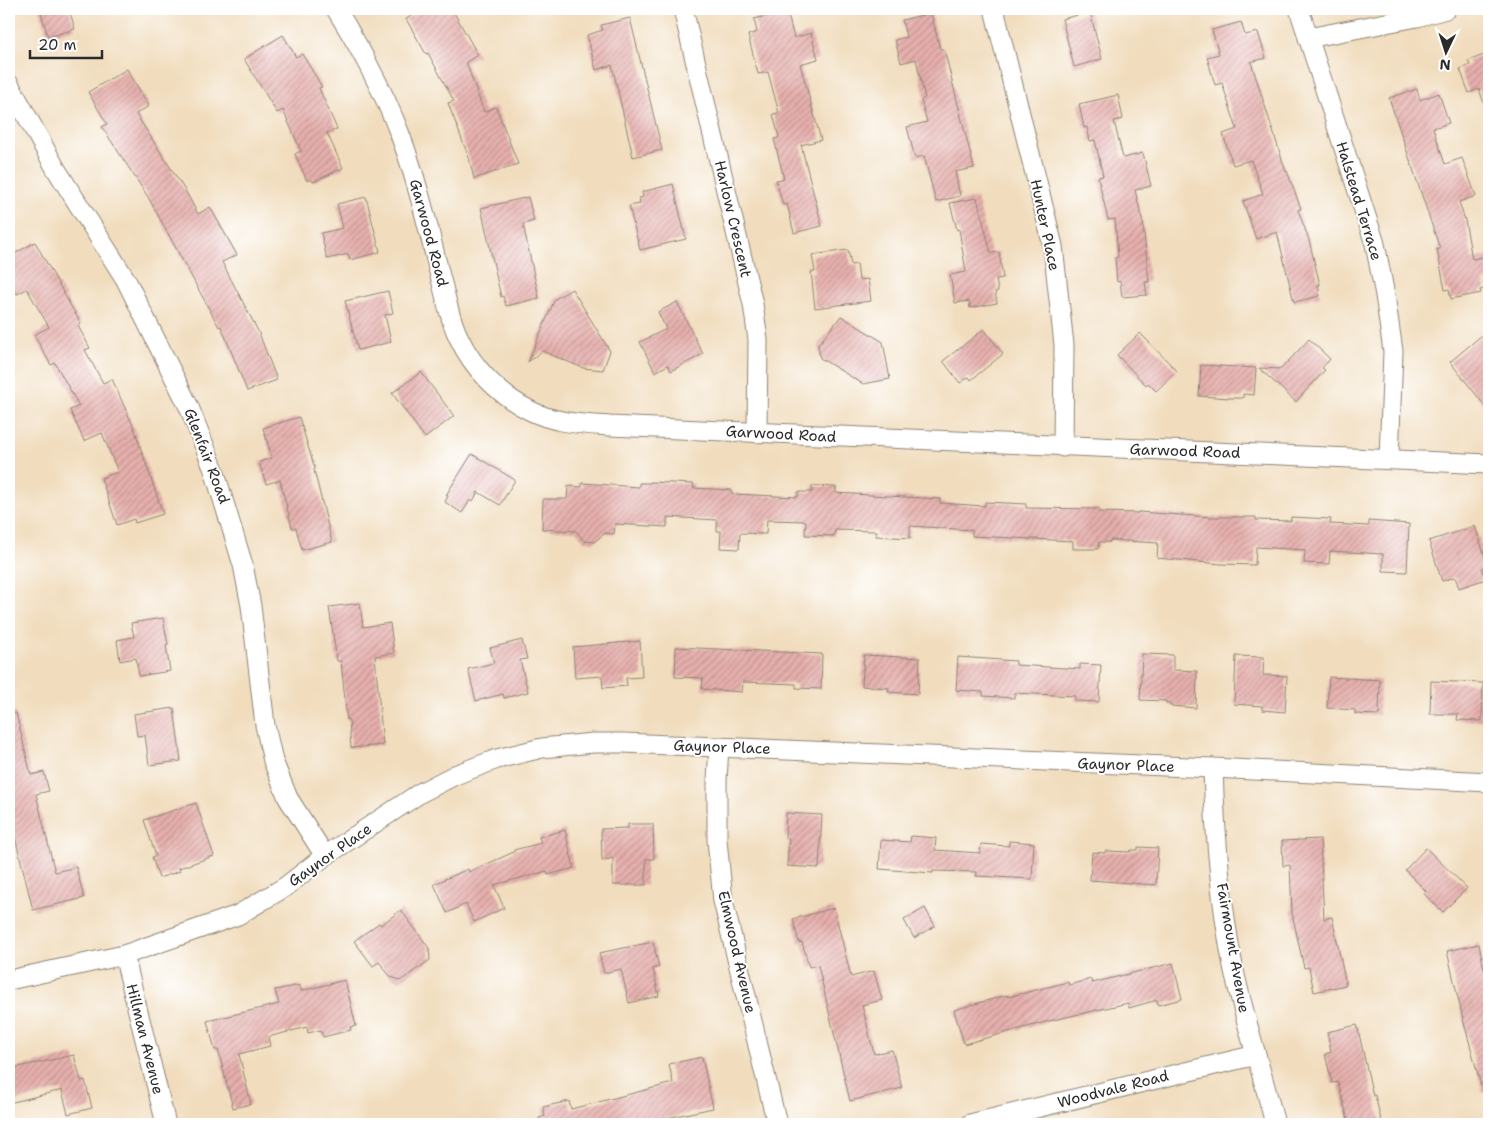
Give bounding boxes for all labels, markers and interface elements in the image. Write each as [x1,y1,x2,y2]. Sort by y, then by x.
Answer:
scale bar [30,28,102,60]
north arrow [1420,28,1470,78]
text: 20 m [38,35,77,55]
text: N [1439,56,1451,74]
street label: Halstead Terrace [1331,139,1387,263]
street label: Harlow Crescent [710,158,756,280]
street label: Garwood Road [405,177,453,290]
street label: Hunter Place [1026,177,1064,273]
street label: Glenfair Road [180,405,235,507]
street label: Garwood Road [725,421,837,447]
street label: Garwood Road [1129,439,1241,463]
street label: Gaynor Place [673,735,771,759]
street label: Gaynor Place [1077,753,1175,777]
street label: Gaynor Place [284,819,376,891]
street label: Fairmount Avenue [1212,881,1254,1015]
street label: Elmwood Avenue [713,889,761,1015]
street label: Hillman Avenue [122,982,168,1096]
street label: Woodvale Road [1055,1065,1171,1112]

